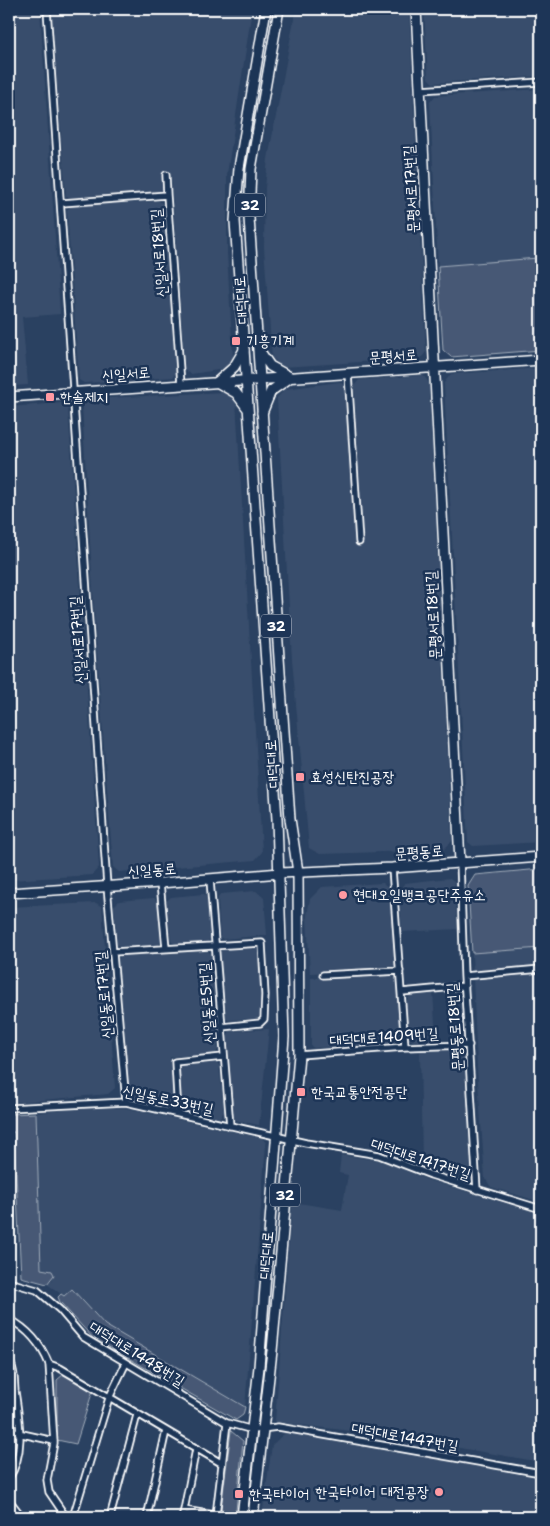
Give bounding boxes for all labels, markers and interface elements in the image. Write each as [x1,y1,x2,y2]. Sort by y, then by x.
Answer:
street label: 문평서로17번길 [399,144,423,234]
road number: 32 [235,194,265,216]
street label: 신일서로18번길 [146,208,172,298]
street label: 대덕대로 [229,275,253,325]
place label: 기흥기계 [246,331,294,351]
marker: 기흥기계 [230,335,242,347]
street label: 문평서로 [368,344,418,368]
street label: 신일서로 [101,362,151,386]
place label: 한솔제지 [60,387,108,407]
marker: 한솔제지 [44,391,56,403]
street label: 문평서로18번길 [421,570,445,660]
street label: 신일서로17번길 [65,595,91,685]
road number: 32 [261,614,291,638]
street label: 대덕대로 [260,739,284,789]
place label: 효성신탄진공장 [310,767,395,787]
marker: 효성신탄진공장 [294,771,306,783]
street label: 문평동로 [394,840,444,864]
street label: 신일동로 [127,858,177,882]
place label: 현대오일뱅크공단주유소 [353,885,486,905]
marker: 현대오일뱅크공단주유소 [337,889,349,901]
street label: 신일동로17번길 [90,950,118,1040]
street label: 신일동로5번길 [194,962,220,1044]
street label: 문평동로18번길 [442,982,468,1072]
street label: 대덕대로1409번길 [329,1023,439,1051]
street label: 신일동로33번길 [121,1081,215,1119]
place label: 한국교통안전공단 [311,1082,408,1102]
marker: 한국교통안전공단 [295,1086,307,1098]
street label: 대덕대로1417번길 [369,1133,473,1185]
road number: 32 [270,1184,300,1206]
street label: 대덕대로 [254,1230,278,1280]
street label: 대덕대로1448번길 [86,1317,188,1391]
street label: 대덕대로1447번길 [350,1418,460,1456]
place label: 한국타이어 대전공장 [315,1482,429,1502]
place label: 한국타이어 [249,1484,309,1504]
marker: 한국타이어 대전공장 [433,1486,445,1498]
marker: 한국타이어 [233,1488,245,1500]

